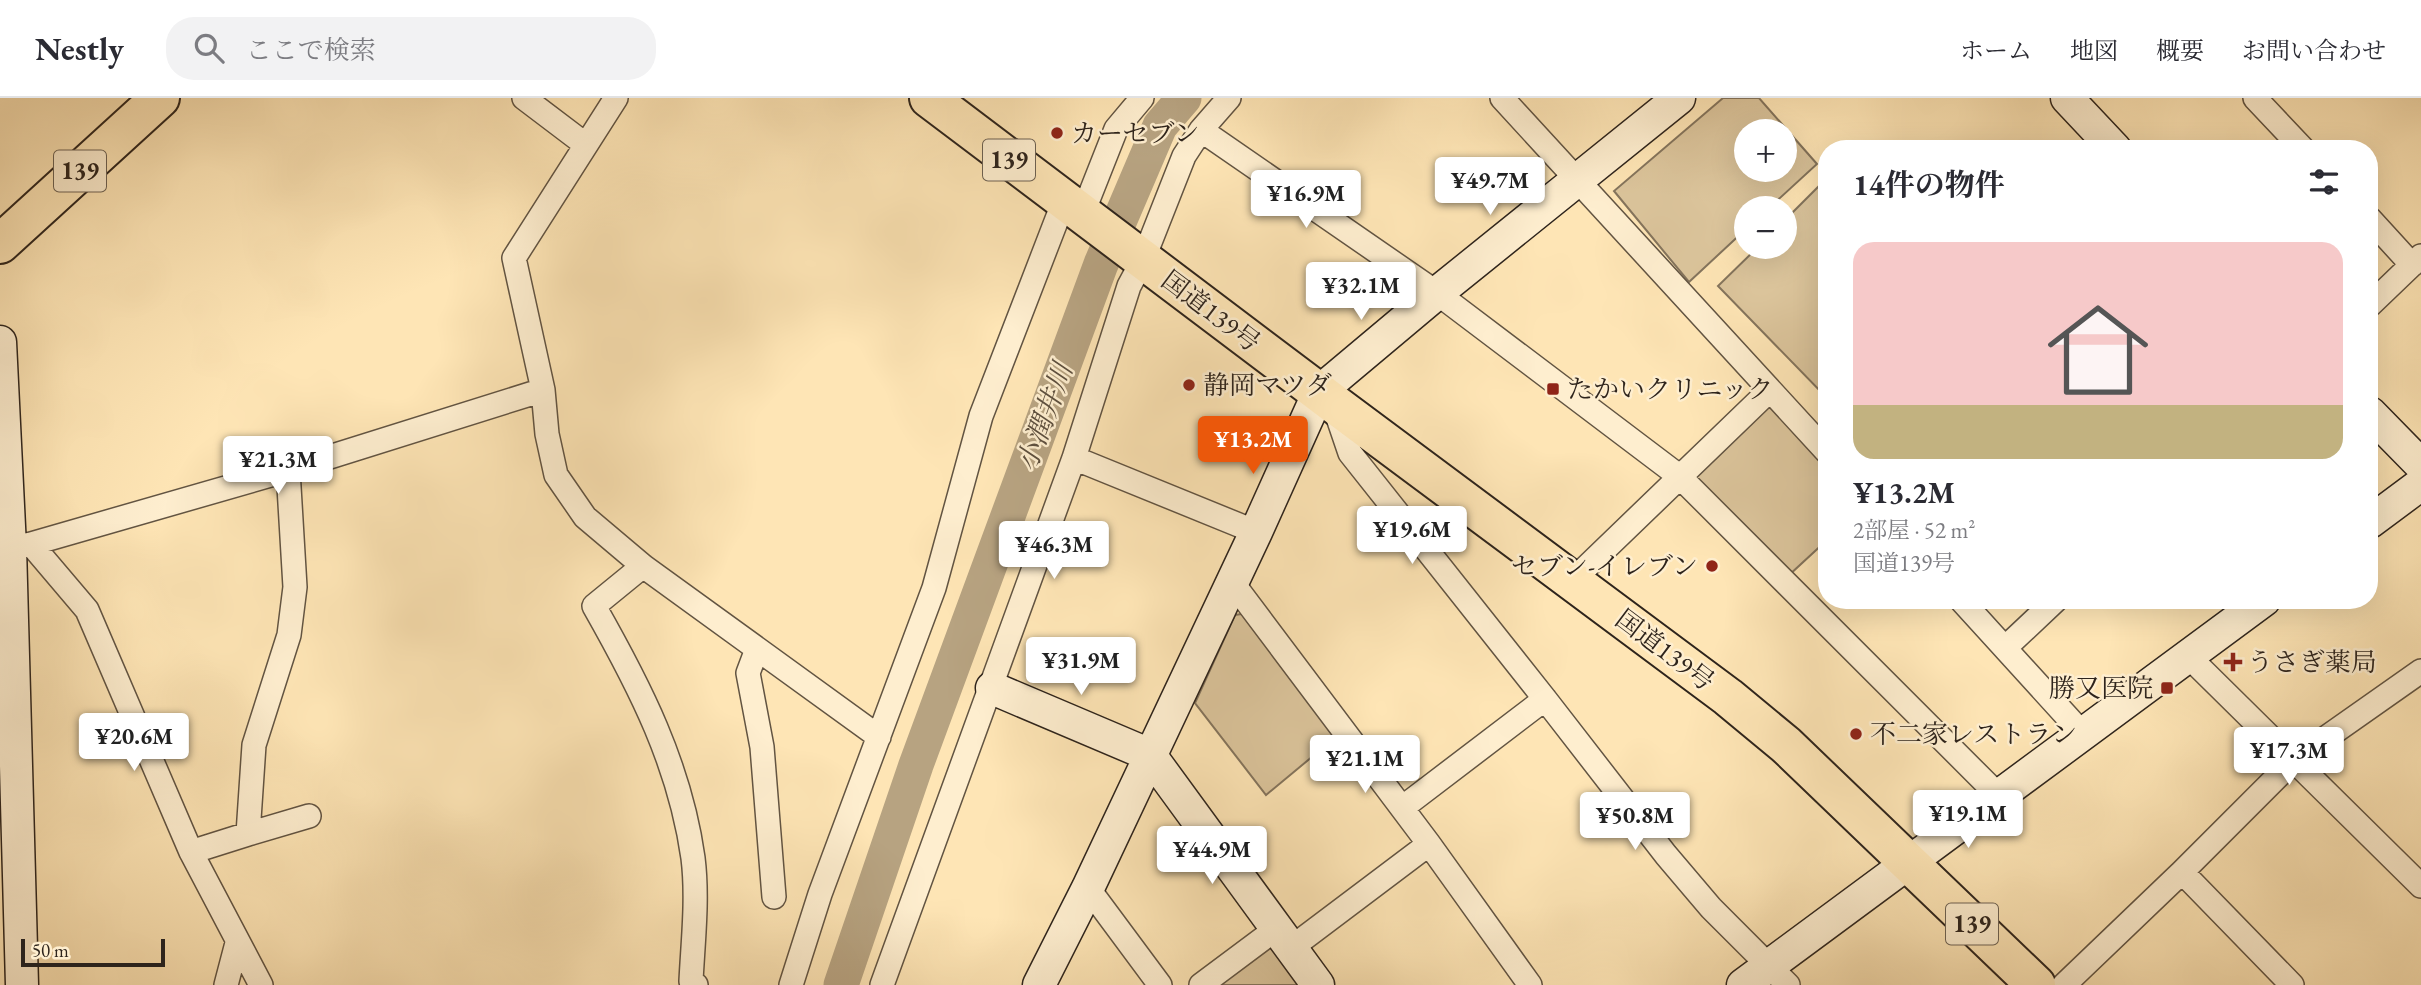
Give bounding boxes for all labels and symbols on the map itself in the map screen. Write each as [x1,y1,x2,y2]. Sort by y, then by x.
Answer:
place label: カーセブン [1071,116,1199,150]
marker: カーセブン [1049,125,1065,141]
road number: 139 [983,140,1035,180]
road number: 139 [54,150,106,192]
pin: ¥49.7M [1433,158,1547,217]
pin: ¥16.9M [1249,170,1363,230]
pin: ¥32.1M [1304,262,1418,322]
street label: 国道139号 [1155,263,1267,359]
water label: 小潤井川 [1008,355,1081,476]
place label: 静岡マツダ [1203,368,1332,402]
place label: たかいクリニック [1567,372,1773,406]
marker: 静岡マツダ [1181,377,1197,393]
marker: たかいクリニック [1545,381,1561,397]
pin: ¥13.2M [1196,416,1310,476]
pin: ¥21.3M [221,436,335,496]
pin: ¥19.6M [1355,506,1469,566]
pin: ¥46.3M [997,522,1111,581]
place label: セブン-イレブン [1511,549,1698,583]
marker: セブン-イレブン [1704,558,1720,574]
street label: 国道139号 [1609,602,1721,698]
pin: ¥31.9M [1024,638,1138,697]
place label: うさぎ薬局 [2247,645,2377,679]
marker: うさぎ薬局 [2225,654,2241,670]
place label: 勝又医院 [2049,671,2153,705]
marker: 勝又医院 [2159,680,2175,696]
pin: ¥20.6M [77,714,191,773]
place label: 不二家レストラン [1870,717,2077,751]
marker: 不二家レストラン [1848,726,1864,742]
pin: ¥17.3M [2232,728,2346,787]
pin: ¥21.1M [1308,736,1422,795]
pin: ¥19.1M [1911,790,2025,850]
pin: ¥50.8M [1578,792,1692,852]
pin: ¥44.9M [1155,826,1269,886]
road number: 139 [1946,904,1998,944]
scale bar [21,936,164,968]

